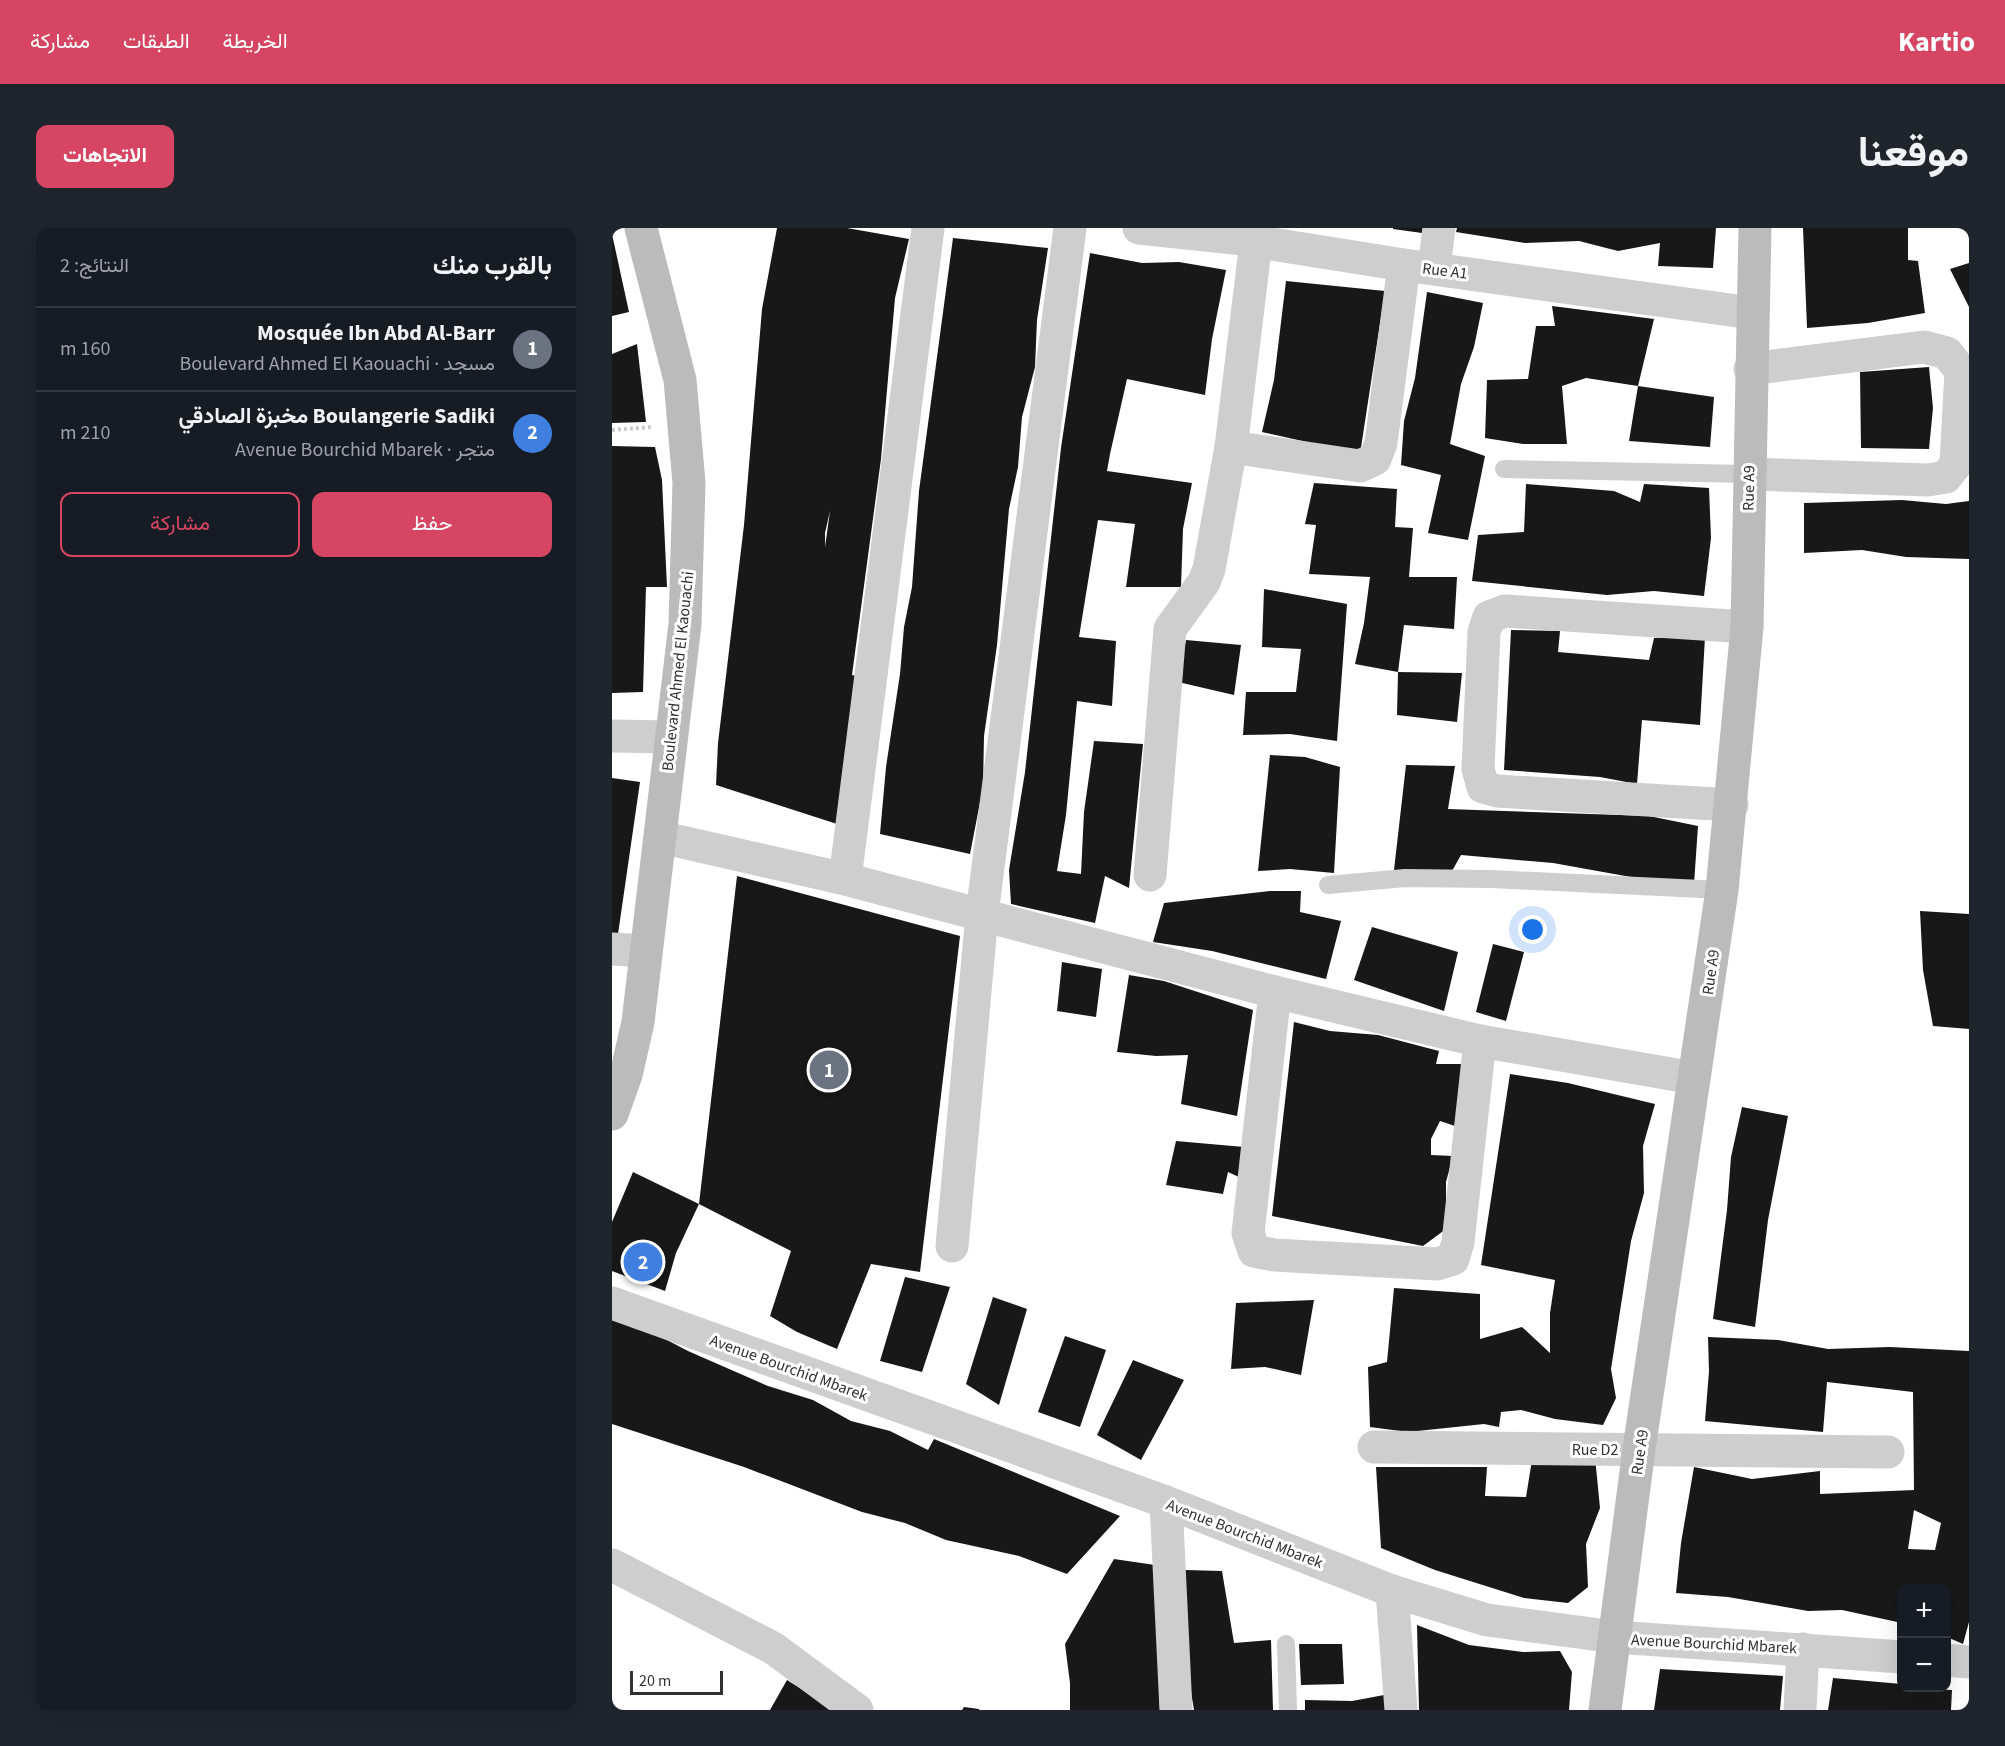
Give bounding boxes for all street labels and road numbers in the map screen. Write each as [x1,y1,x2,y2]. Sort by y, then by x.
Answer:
street label: Rue A1 [1421,257,1469,285]
street label: Rue A9 [1738,465,1760,511]
street label: Boulevard Ahmed El Kaouachi [657,570,699,772]
street label: Rue A9 [1697,948,1725,996]
street label: Avenue Bourchid Mbarek [707,1329,871,1407]
street label: Rue A9 [1626,1428,1654,1476]
street label: Rue D2 [1572,1439,1618,1461]
street label: Avenue Bourchid Mbarek [1163,1494,1326,1574]
street label: Avenue Bourchid Mbarek [1630,1629,1798,1659]

